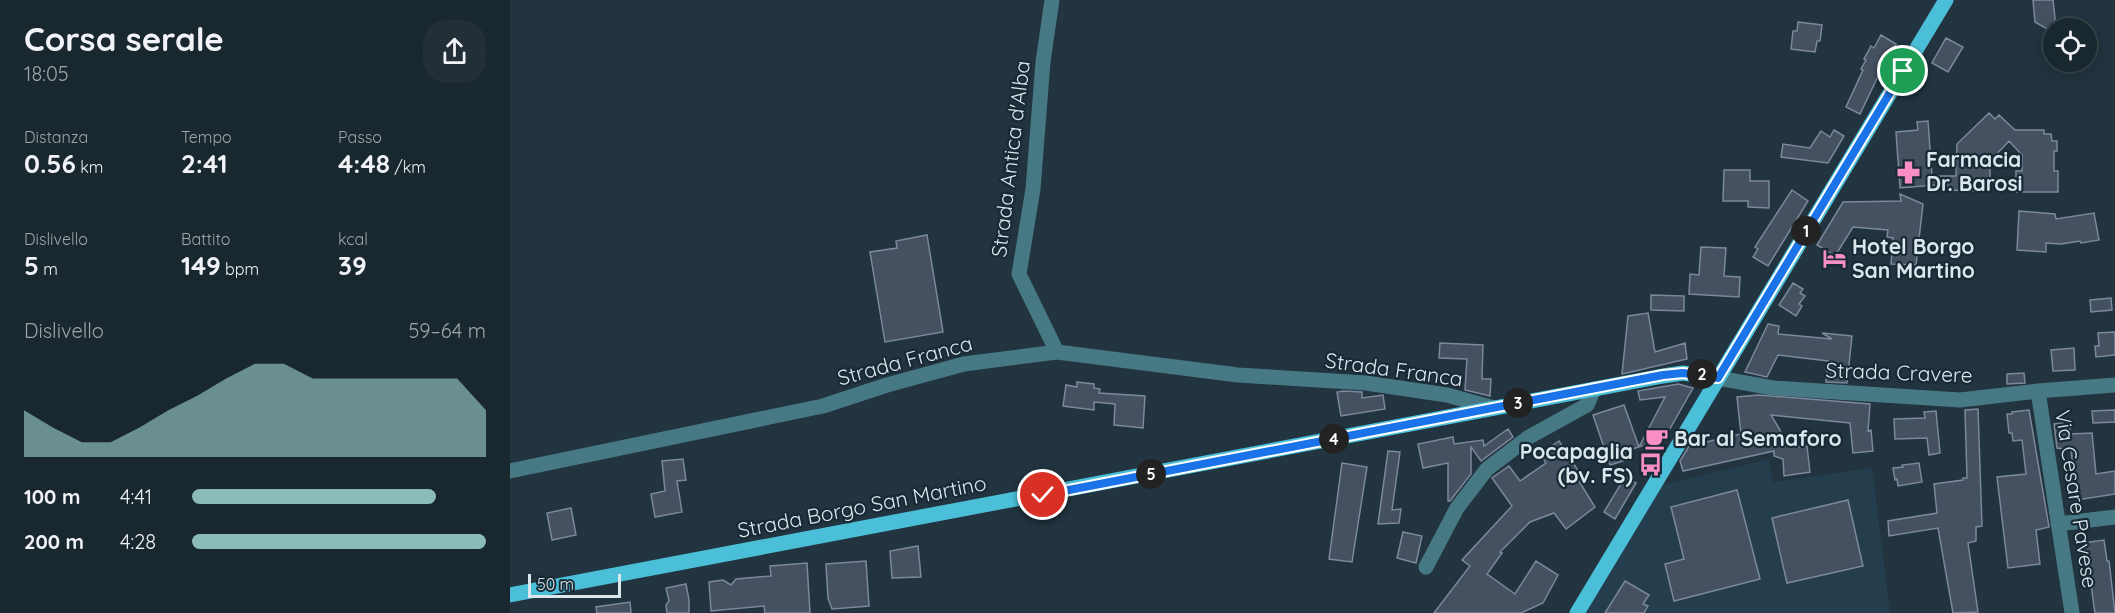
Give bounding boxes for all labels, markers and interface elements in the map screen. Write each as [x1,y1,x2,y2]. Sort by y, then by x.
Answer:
text: Corsa serale [24,18,224,59]
map controls [2043,18,2097,72]
button: locate [2043,18,2097,72]
button: share [423,20,486,83]
pin [1877,45,1928,96]
icon: arrive [1886,54,1919,87]
street label: Strada Antica d'Alba [985,59,1035,259]
text: 18:05 [24,61,69,86]
text: Distanza [24,127,88,147]
text: Tempo [181,127,232,147]
text: Passo [338,127,382,147]
place label: Farmacia Dr. Barosi [1926,146,2023,196]
text: 0.56 [24,147,76,180]
text: 2:41 [181,147,228,180]
text: 4:48 [338,147,390,180]
text: km [76,157,103,177]
text: /km [390,157,426,177]
pharmacy icon: Farmacia Dr. Barosi [1895,159,1921,185]
pin: 1 [1791,216,1821,246]
text: 1 [1803,221,1809,241]
text: Dislivello [24,229,88,249]
text: Battito [181,229,230,249]
text: kcal [338,229,368,249]
place label: Hotel Borgo San Martino [1852,233,1975,283]
hotel icon: Hotel Borgo San Martino [1821,246,1847,272]
text: 5 [24,249,39,282]
text: 149 [181,249,221,282]
text: 39 [338,249,367,282]
text: m [39,259,58,279]
text: bpm [221,259,259,279]
text: Dislivello [24,318,104,343]
text: 59–64 m [408,318,486,343]
street label: Strada Franca [834,330,975,391]
street label: Strada Franca [1324,346,1465,392]
street label: Strada Cravere [1825,356,1973,388]
pin: 2 [1687,359,1717,389]
text: 2 [1697,364,1707,384]
pin: 3 [1503,388,1533,418]
text: 3 [1514,393,1522,413]
street label: Via Cesare Pavese [2050,408,2104,590]
pin: 4 [1319,424,1349,454]
place label: Bar al Semaforo [1674,425,1842,451]
cafe icon: Bar al Semaforo [1643,426,1669,452]
text: 4 [1329,429,1339,449]
place label: Pocapaglia (bv. FS) [1520,438,1633,488]
bus stop icon: Pocapaglia (bv. FS) [1638,451,1664,477]
pin: 5 [1136,459,1166,489]
text: 5 [1146,464,1156,484]
street label: Strada Borgo San Martino [735,469,988,543]
pin [1017,469,1068,520]
icon: check [1026,478,1059,511]
text: 100 m [24,484,80,509]
text: 4:41 [120,484,152,509]
text: 200 m [24,529,84,554]
text: 4:28 [120,529,156,554]
scale bar [528,571,621,598]
text: 50 m [537,574,574,594]

